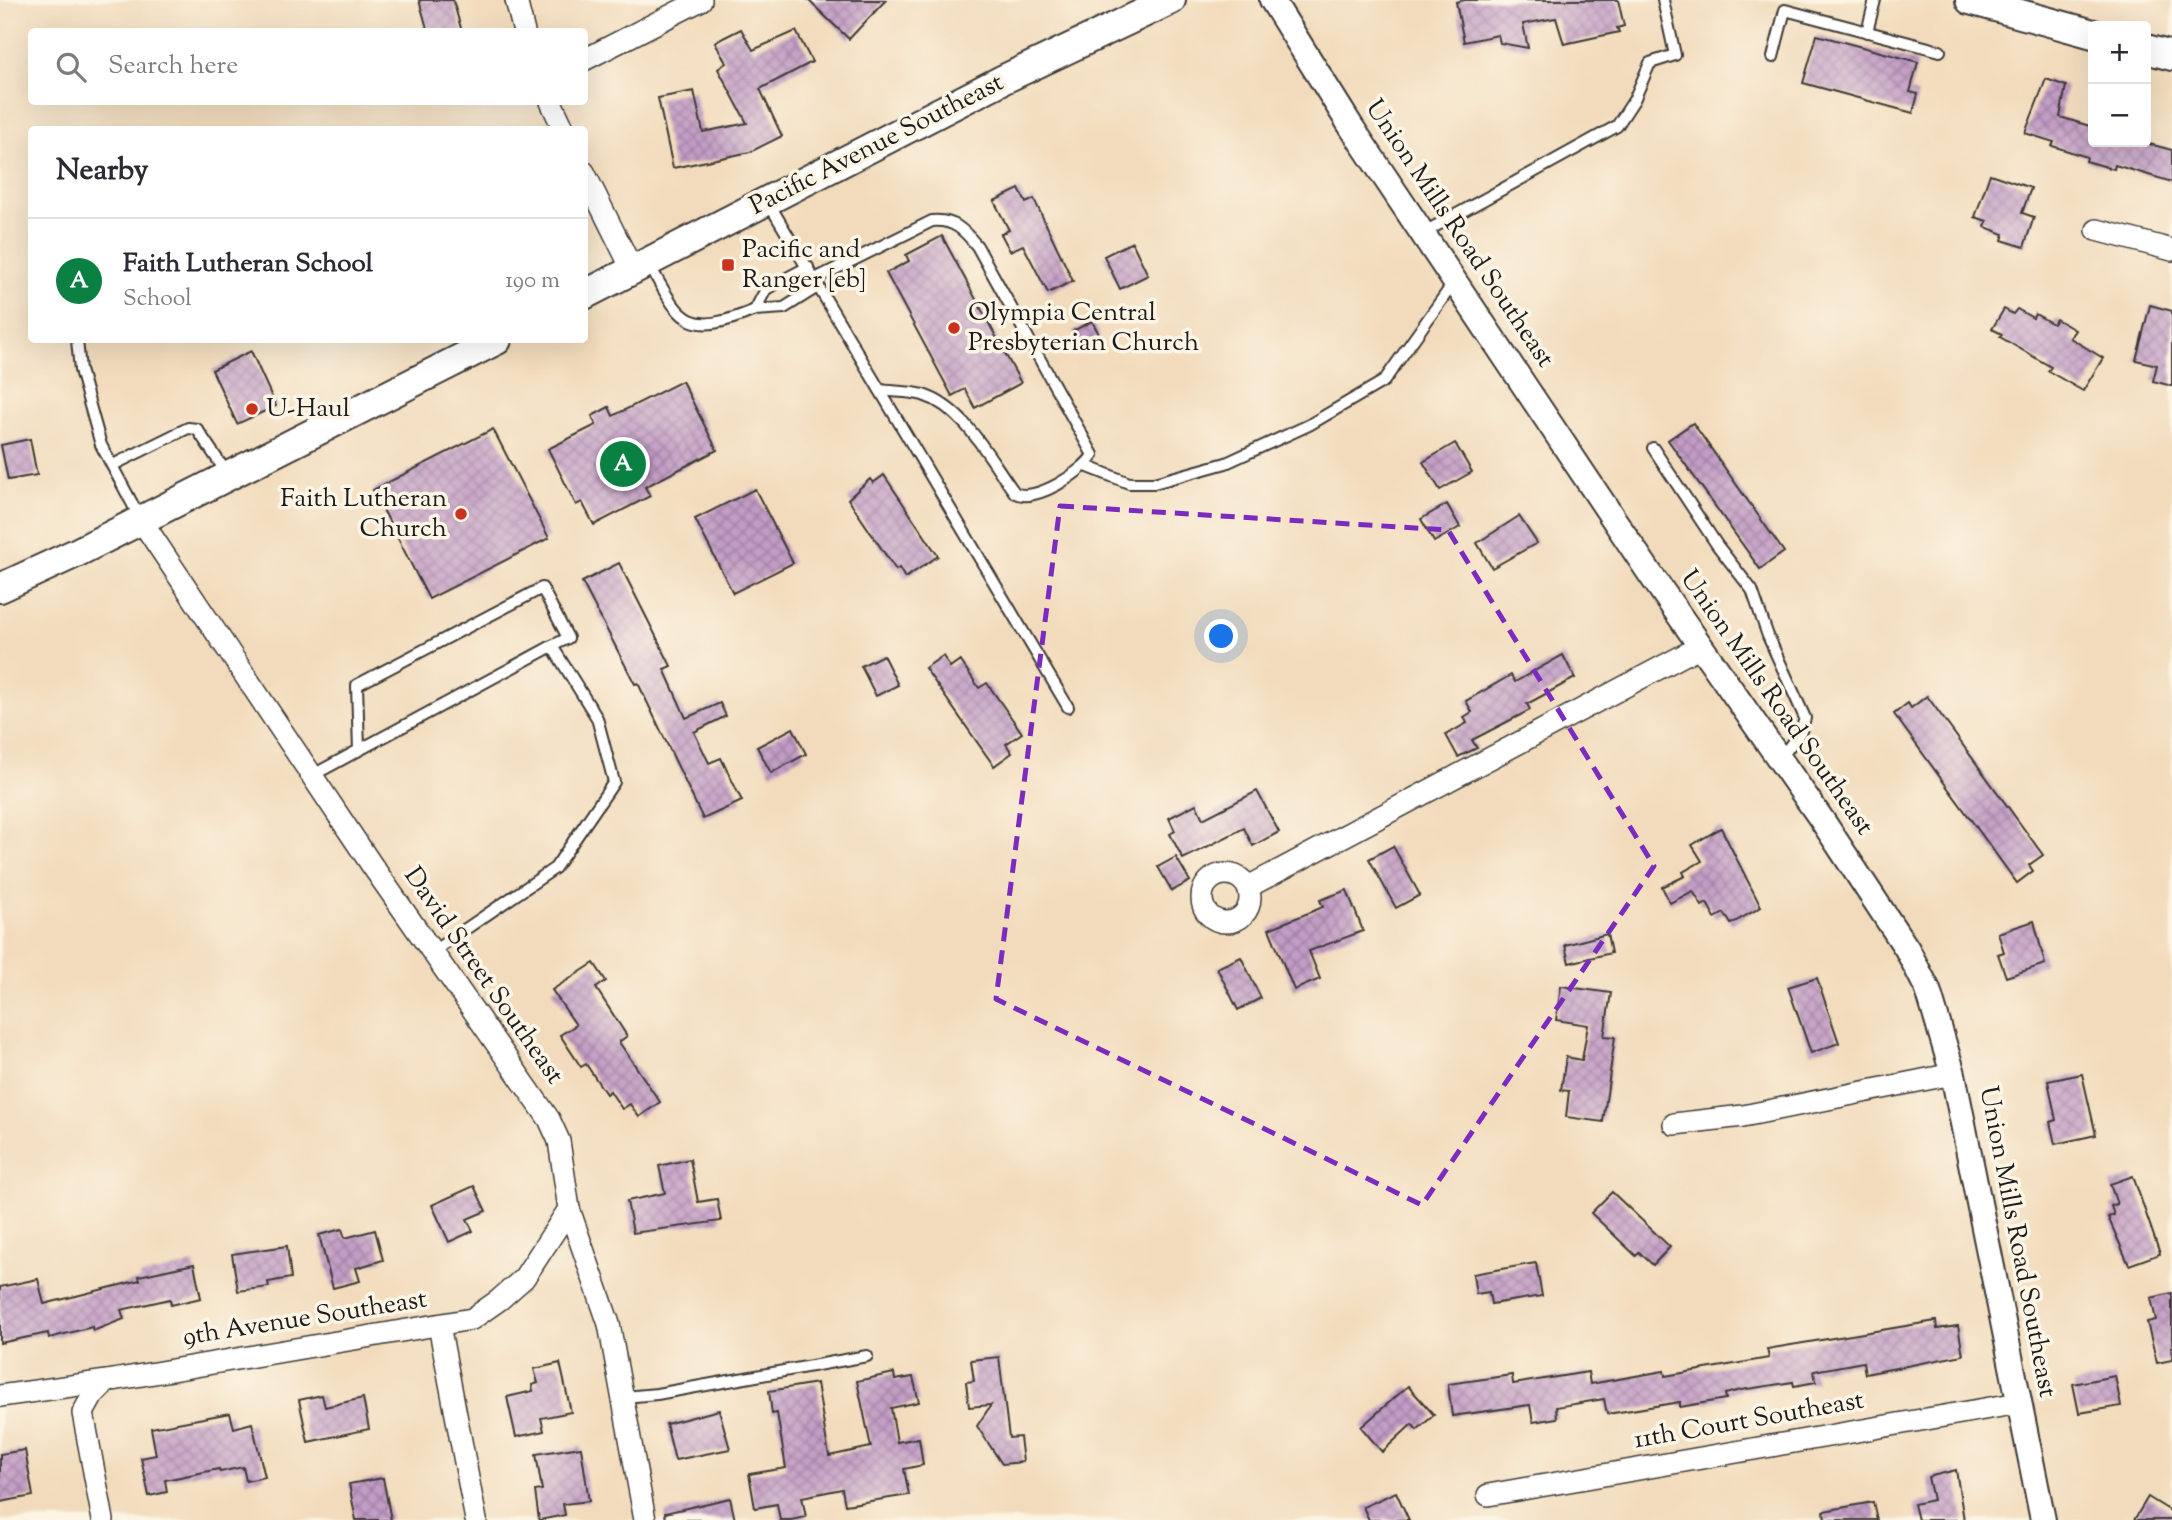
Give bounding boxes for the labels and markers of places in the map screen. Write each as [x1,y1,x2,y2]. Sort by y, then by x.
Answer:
place label: Pacific and Ranger [eb] [742,232,866,299]
marker: Pacific and Ranger [eb] [720,257,736,273]
place label: Olympia Central Presbyterian Church [968,295,1199,362]
marker: Olympia Central Presbyterian Church [946,320,962,336]
place label: U-Haul [266,391,350,428]
marker: U-Haul [244,401,260,417]
pin: A [600,438,646,490]
place label: Faith Lutheran Church [280,481,447,548]
marker: Faith Lutheran Church [453,506,469,522]

